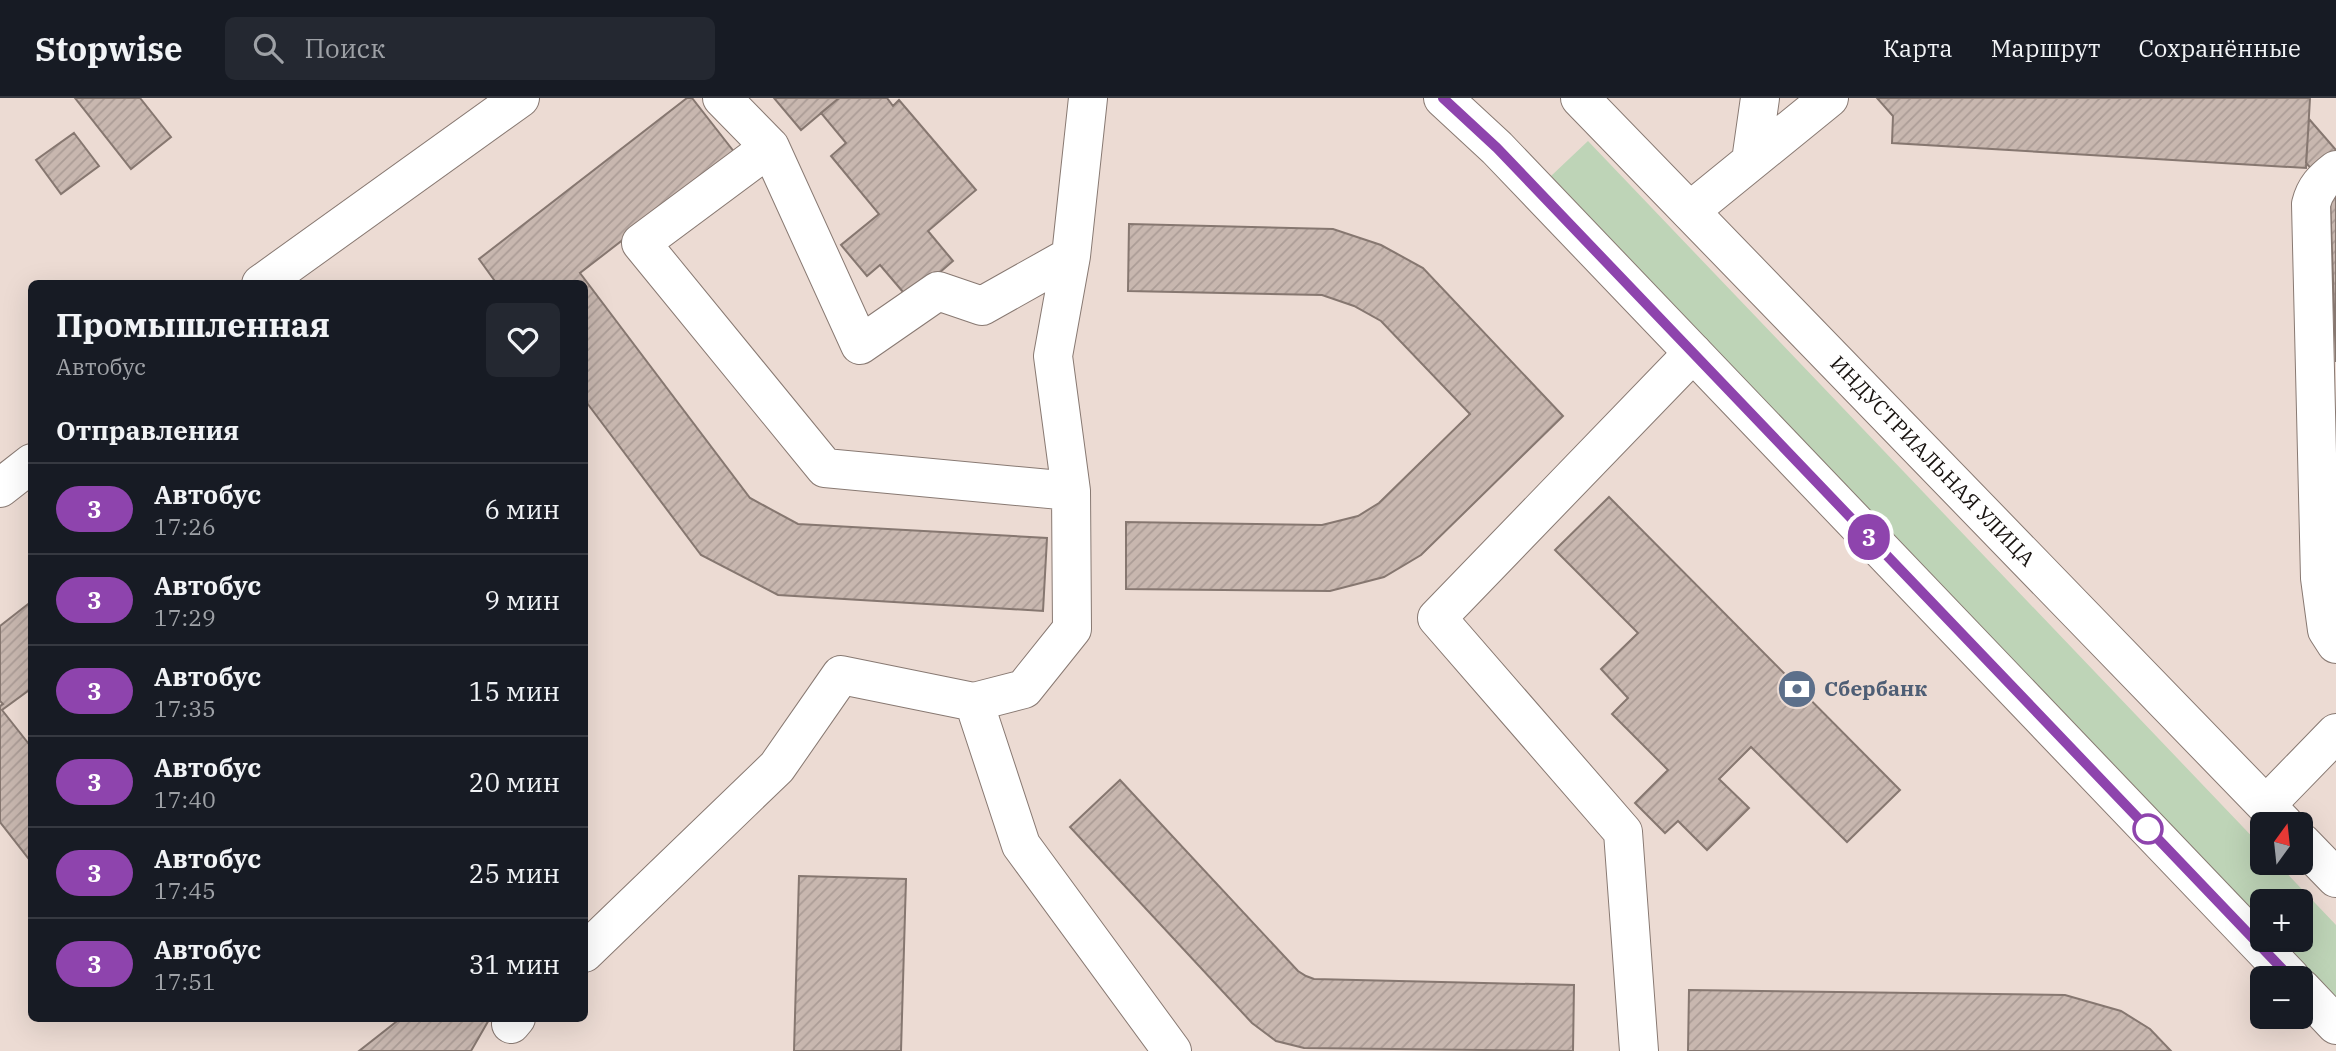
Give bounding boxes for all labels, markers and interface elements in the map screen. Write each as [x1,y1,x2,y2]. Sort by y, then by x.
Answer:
search box [225,17,715,80]
text: Stopwise [35,27,183,70]
icon: search [249,29,287,67]
text: Поиск [305,31,385,65]
text: Карта [1883,32,1953,64]
text: Маршрут [1991,32,2100,64]
text: Сохранённые [2138,32,2301,64]
text: Промышленная [56,303,330,346]
button: heart [486,303,560,377]
street label: ИНДУСТРИАЛЬНАЯ УЛИЦА [1824,349,2042,572]
text: Автобус [56,351,146,381]
text: Отправления [56,413,239,447]
text: Автобус [154,477,261,511]
text: 6 мин [484,492,560,526]
text: 3 [87,493,102,525]
text: 17:26 [154,511,216,541]
line badge: 3 [1846,514,1892,560]
text: 3 [1862,521,1876,553]
text: Автобус [154,568,261,602]
text: 9 мин [484,583,560,617]
text: 3 [87,584,102,616]
text: 17:29 [154,602,216,632]
text: Автобус [154,659,261,693]
bank icon: Сбербанк [1776,668,1818,710]
text: 15 мин [469,674,560,708]
place label: Сбербанк [1824,674,1927,702]
text: 3 [87,675,102,707]
text: 17:35 [154,693,216,723]
text: Автобус [154,750,261,784]
text: 20 мин [469,765,560,799]
text: 3 [87,766,102,798]
text: 17:40 [154,784,216,814]
north arrow [2250,812,2314,875]
map controls [2250,812,2313,1029]
unlabelled marker [2133,814,2163,844]
text: Автобус [154,841,261,875]
text: 25 мин [469,856,560,890]
text: 3 [87,857,102,889]
text: 17:45 [154,875,216,905]
button: + [2250,889,2313,952]
text: Автобус [154,932,261,966]
text: 31 мин [469,947,560,981]
text: 3 [87,948,102,980]
text: 17:51 [154,966,216,996]
button: − [2250,966,2313,1029]

